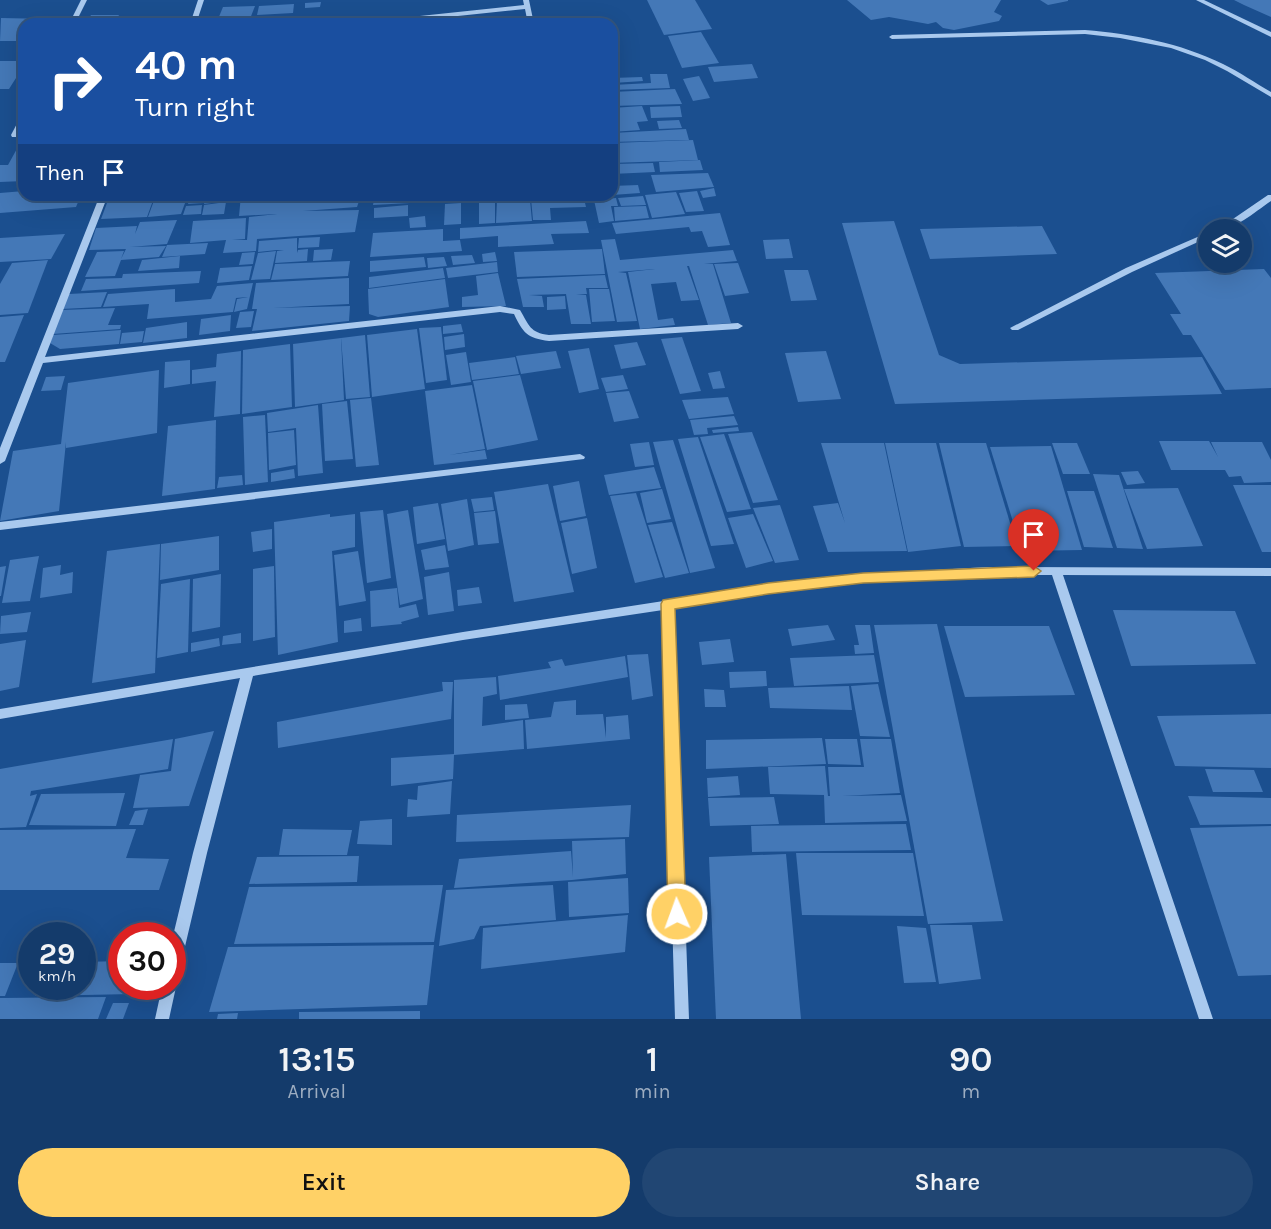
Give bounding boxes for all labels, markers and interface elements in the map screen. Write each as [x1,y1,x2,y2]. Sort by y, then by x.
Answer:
text: 40 m [135,40,237,90]
icon: right [36,42,114,120]
text: Turn right [135,91,255,123]
icon: arrive [97,156,130,189]
text: Then [36,160,85,186]
map controls [1198,219,1252,273]
button: layers [1198,219,1252,273]
pin [1008,509,1059,571]
icon: arrive [1017,518,1050,551]
position arrow [645,882,709,946]
speed limit sign: 30 [108,922,186,1000]
text: 29 [39,936,75,972]
text: km/h [38,967,76,985]
text: 13:15 [278,1038,356,1080]
text: 1 [646,1038,658,1080]
text: 90 [949,1038,993,1080]
text: Arrival [288,1080,346,1103]
text: min [634,1080,671,1103]
text: m [961,1080,980,1103]
button: Exit [18,1148,630,1217]
button: Share [642,1148,1253,1217]

